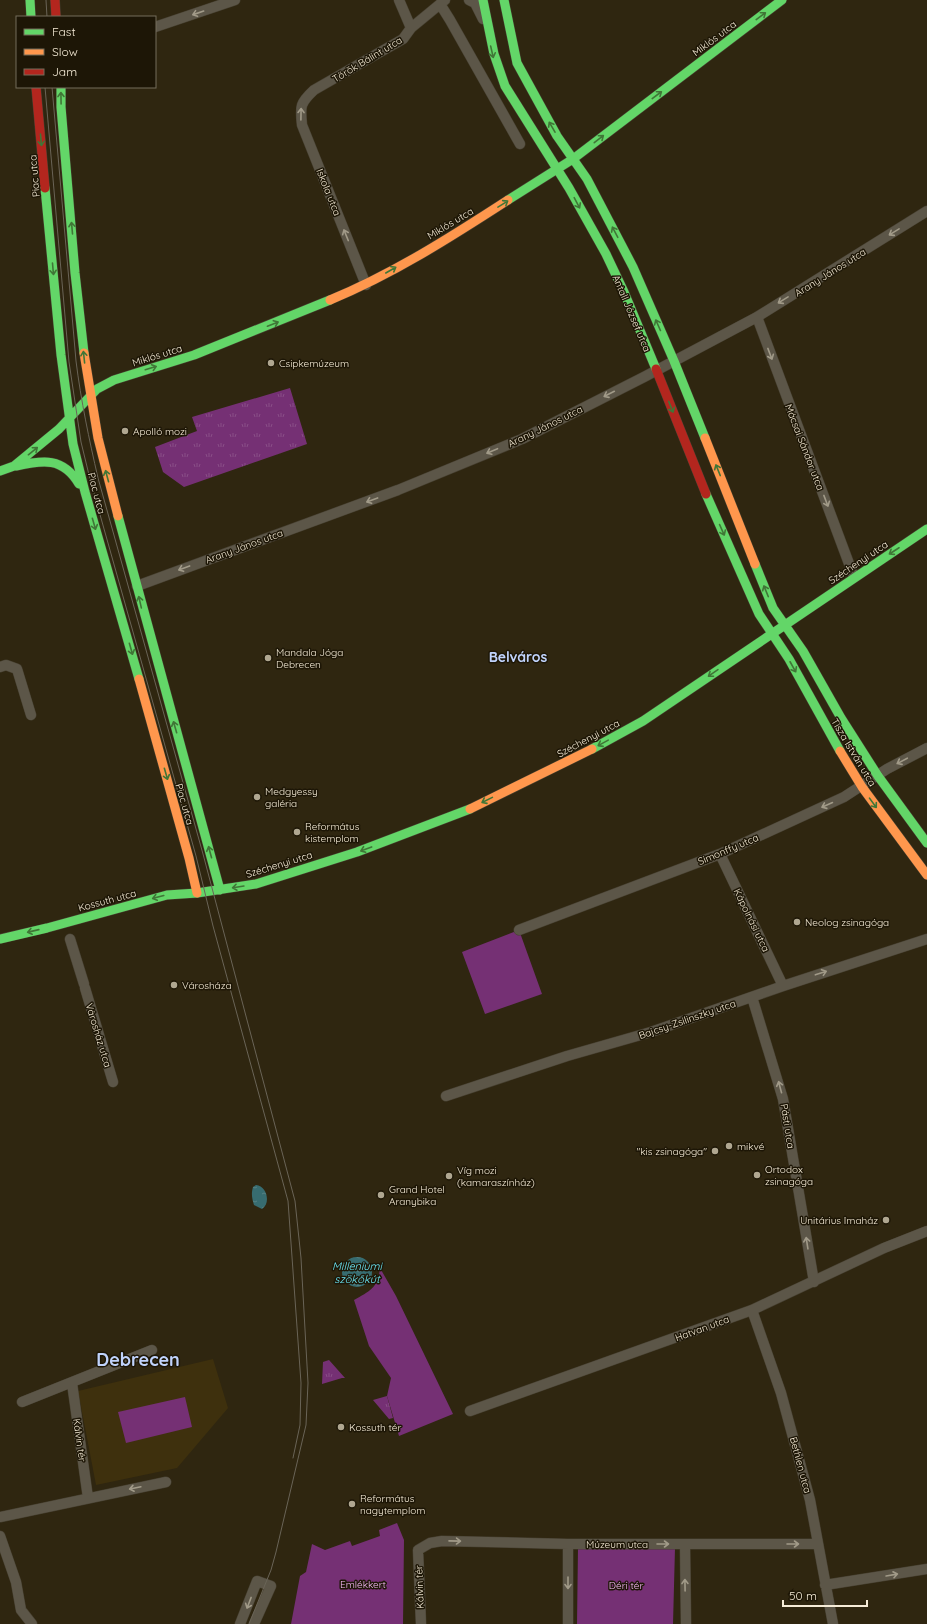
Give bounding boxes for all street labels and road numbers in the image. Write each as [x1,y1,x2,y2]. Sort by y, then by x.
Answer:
street label: Miklós utca [690,18,739,59]
street label: Török Bálint utca [330,33,405,85]
street label: Piac utca [26,154,43,198]
street label: Iskola utca [313,167,344,218]
street label: Miklós utca [425,205,476,242]
street label: Arany János utca [792,245,868,300]
street label: Antall József utca [609,273,654,354]
street label: Miklós utca [131,342,184,369]
street label: Mácsai Sándor utca [782,402,827,492]
street label: Arany János utca [506,403,585,450]
street label: Piac utca [85,471,108,515]
street label: Arany János utca [204,526,285,567]
street label: Széchenyi utca [826,538,891,587]
street label: Széchenyi utca [555,716,622,760]
street label: Tisza István utca [828,716,879,789]
street label: Piac utca [172,782,197,826]
street label: Simonffy utca [696,831,760,868]
street label: Széchenyi utca [244,848,314,881]
street label: Kossuth utca [77,886,138,914]
street label: Kápolnási utca [731,886,772,954]
street label: Bajcsy-Zsilinszky utca [637,997,737,1042]
street label: Városház utca [83,1001,114,1069]
street label: Pásti utca [778,1103,797,1149]
street label: Hatvan utca [673,1313,731,1344]
street label: Kálvin tér [70,1418,89,1463]
street label: Bethlen utca [787,1436,814,1495]
street label: Múzeum utca [586,1538,648,1551]
street label: Kálvin tér [412,1565,427,1609]

